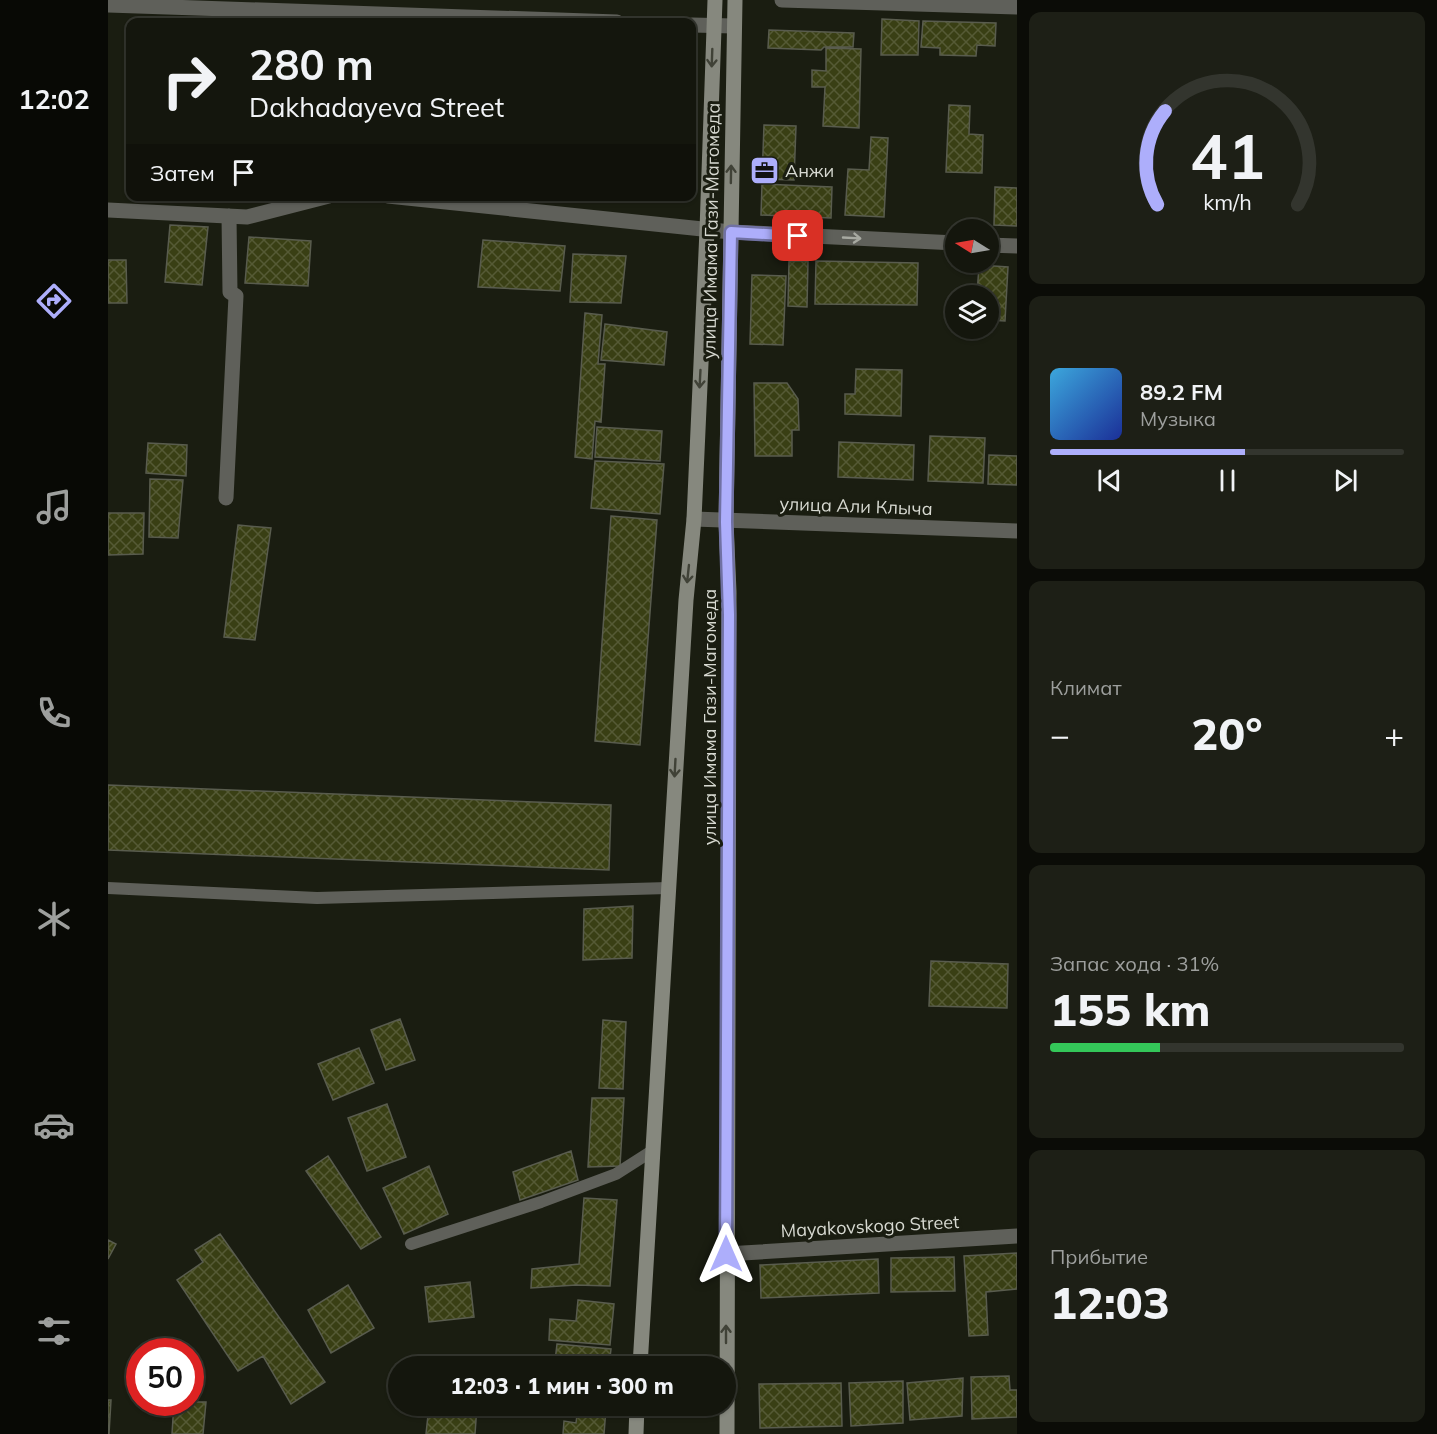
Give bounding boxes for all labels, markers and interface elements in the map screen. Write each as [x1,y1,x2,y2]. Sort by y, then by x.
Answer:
text: 280 m [249,38,374,91]
icon: right [150,42,228,120]
one-way arrow [706,48,718,68]
text: 12:02 [18,82,90,116]
text: Dakhadayeva Street [249,90,504,124]
street label: улица Имама Гази-Магомеда [697,103,725,359]
text: 41 [1190,116,1264,195]
office icon: Анжи [748,154,780,186]
icon: arrive [227,156,260,189]
text: Затем [150,159,215,187]
place label: Анжи [785,159,834,182]
one-way arrow [726,164,737,184]
text: km/h [1203,189,1251,216]
pin [772,210,823,261]
icon: arrive [781,219,814,252]
north arrow [945,219,999,273]
map controls [945,219,999,339]
one-way arrow [841,233,861,244]
icon: directions [33,280,75,322]
button: layers [945,285,999,339]
one-way arrow [695,369,706,389]
text: 89.2 FM [1140,378,1223,406]
text: Музыка [1140,406,1216,431]
icon: previous [1093,464,1126,497]
icon: pause [1211,464,1244,497]
icon: next [1329,464,1362,497]
icon: music [33,486,75,528]
street label: улица Али Клыча [779,492,933,520]
one-way arrow [682,563,693,583]
street label: улица Имама Гази-Магомеда [698,589,721,845]
text: Климат [1050,675,1122,700]
icon: phone [33,692,75,734]
text: 20° [1191,705,1263,761]
text: − [1050,714,1070,755]
text: + [1384,714,1404,755]
one-way arrow [670,758,681,778]
icon: climate [33,898,75,940]
text: Запас хода · 31% [1050,951,1219,976]
text: 155 km [1050,981,1211,1037]
icon: car [33,1104,75,1146]
street label: Mayakovskogo Street [780,1210,960,1242]
position arrow [694,1222,758,1286]
text: Прибытие [1050,1244,1148,1269]
text: 12:03 [1050,1274,1170,1330]
icon: filters [33,1310,75,1352]
one-way arrow [721,1324,732,1344]
speed limit sign: 50 [126,1338,204,1416]
text: 12:03 · 1 мин · 300 m [450,1372,674,1400]

